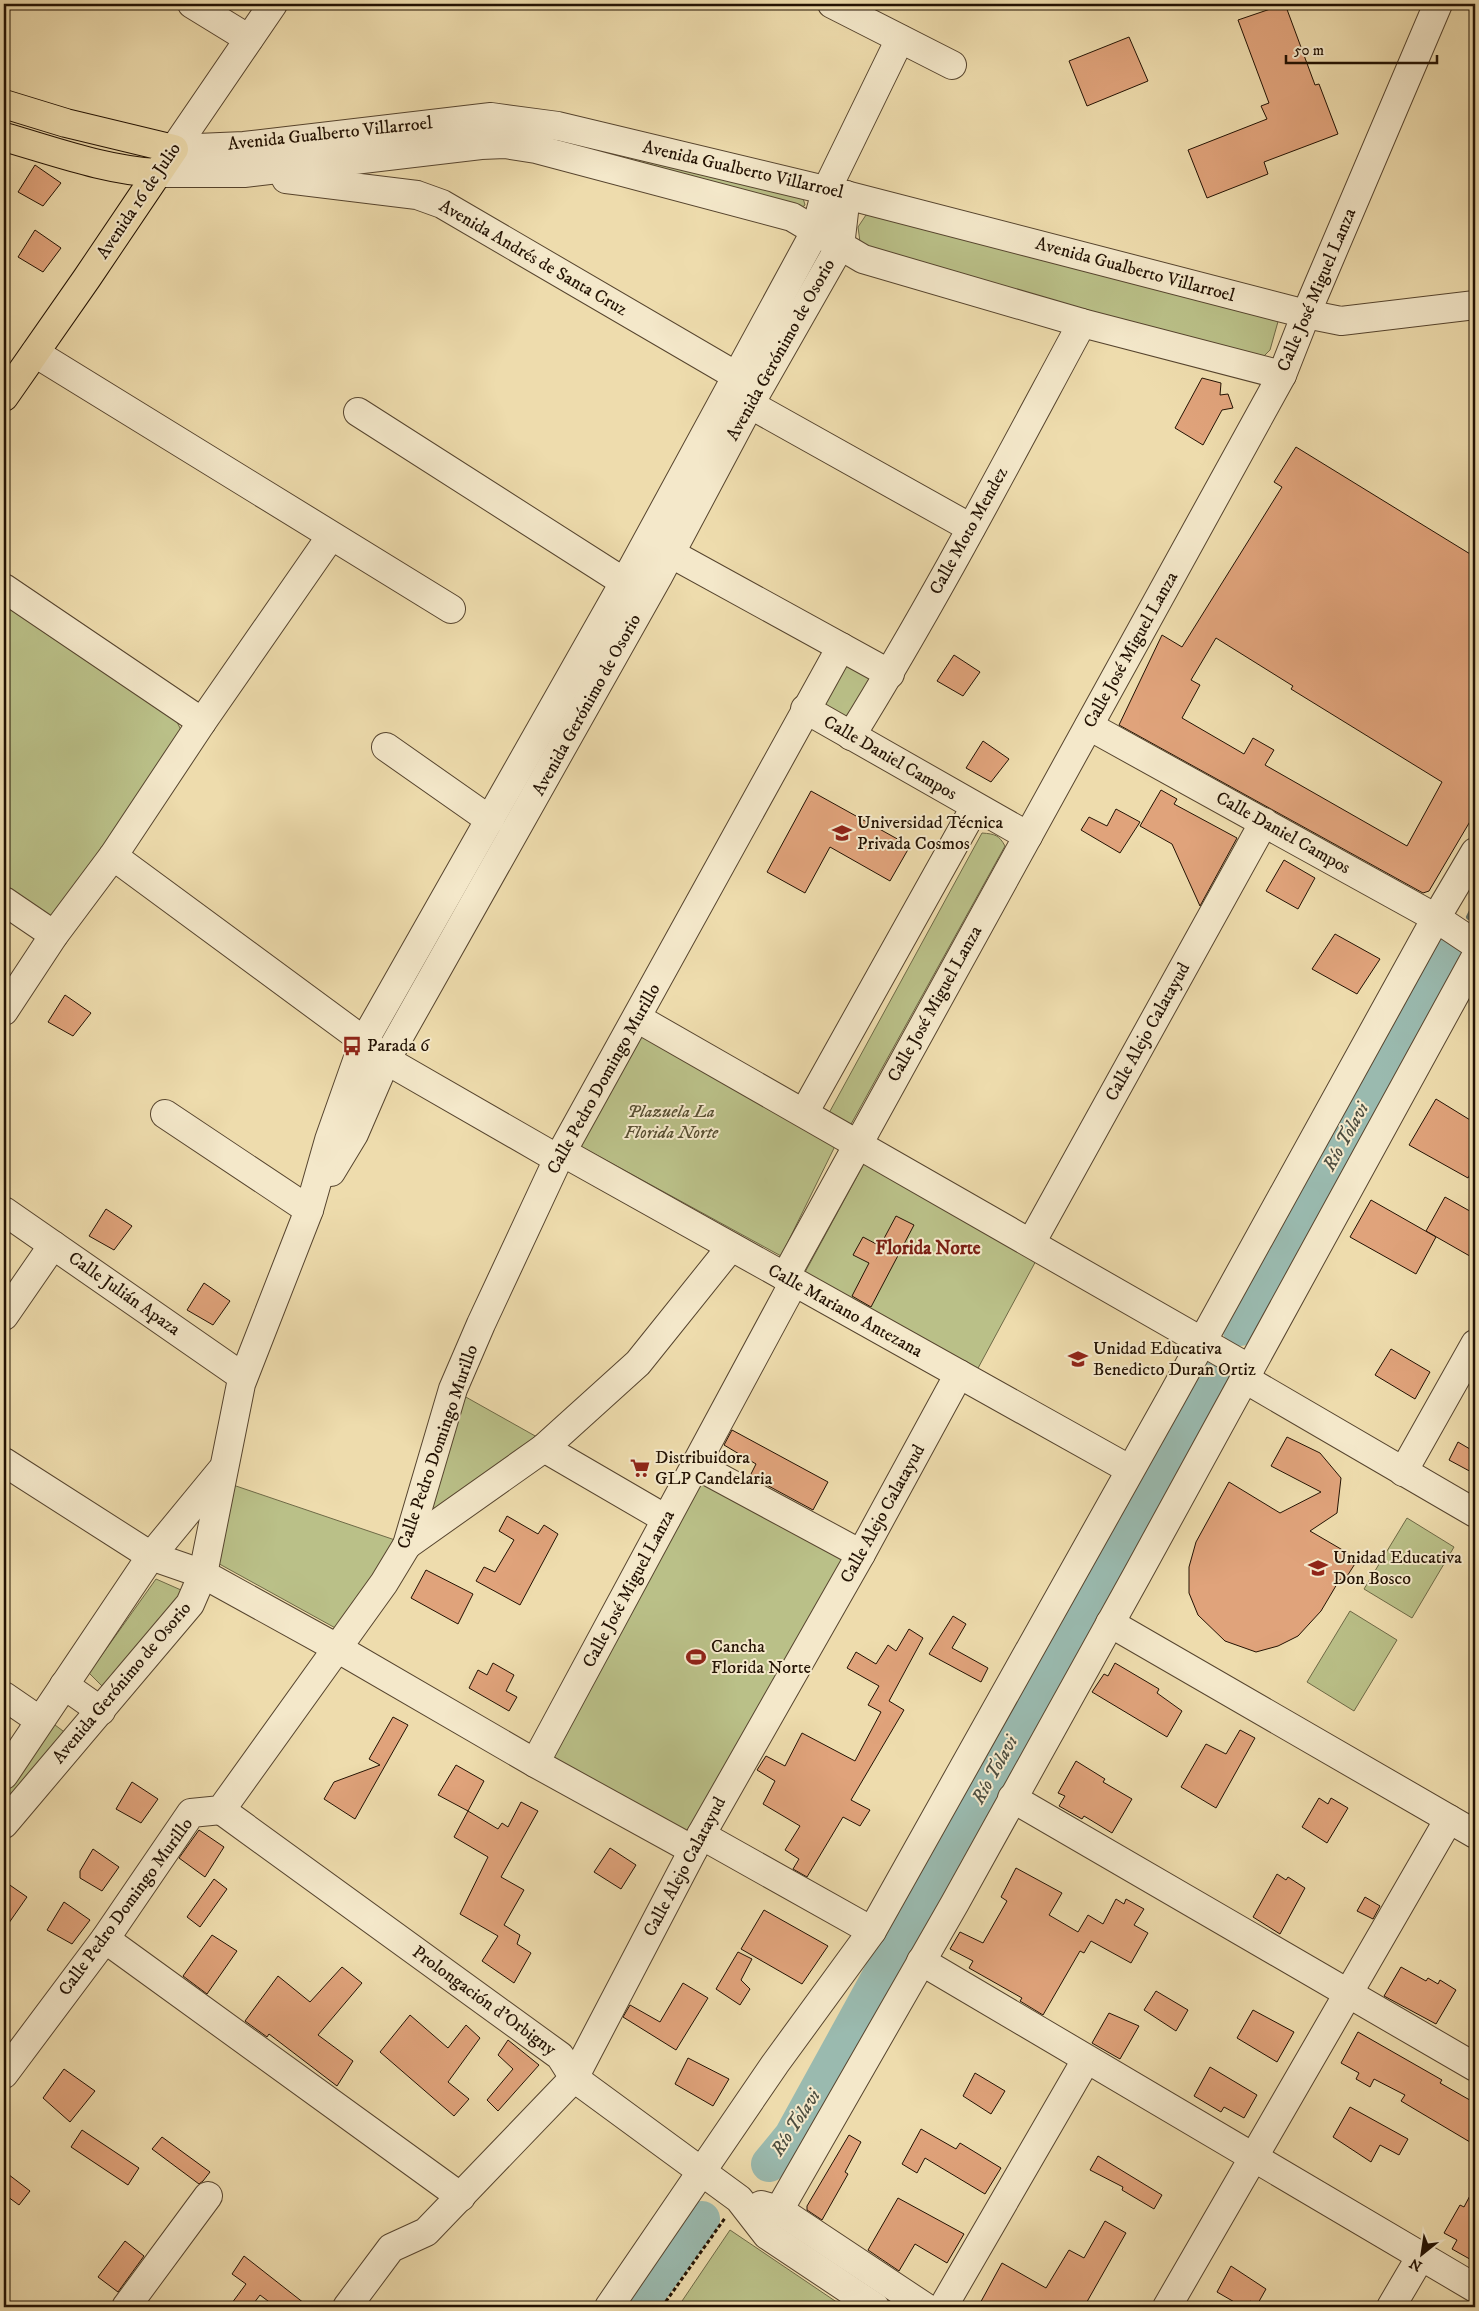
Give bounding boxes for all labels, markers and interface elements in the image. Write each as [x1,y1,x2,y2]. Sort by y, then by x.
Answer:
scale bar [1286,32,1438,64]
text: 50 m [1294,41,1324,60]
street label: Avenida Gualberto Villarroel [227,112,434,156]
street label: Avenida Gualberto Villarroel [640,136,846,204]
street label: Avenida 16 de Julio [92,139,186,263]
street label: Avenida Andrés de Santa Cruz [435,195,631,321]
street label: Calle José Miguel Lanza [1273,205,1362,375]
street label: Avenida Gualberto Villarroel [1033,233,1238,307]
street label: Avenida Gerónimo de Osorio [722,255,840,445]
street label: Calle Moto Mendez [925,463,1013,599]
street label: Calle José Miguel Lanza [1079,568,1183,732]
street label: Avenida Gerónimo de Osorio [528,610,646,800]
street label: Calle Daniel Campos [819,711,961,805]
street label: Calle Daniel Campos [1212,787,1354,879]
place label: Universidad Técnica Privada Cosmos [857,812,1004,855]
school or university icon: Universidad Técnica Privada Cosmos [831,822,853,844]
street label: Calle José Miguel Lanza [883,922,987,1086]
street label: Calle Alejo Calatayud [1101,959,1195,1105]
street label: Calle Pedro Domingo Murillo [542,980,666,1178]
bus stop icon: Parada 6 [341,1035,363,1057]
place label: Parada 6 [367,1035,430,1057]
water label: Río Tolavi [1317,1098,1375,1176]
park label: Plazuela La Florida Norte [624,1101,719,1144]
district label: Florida Norte [875,1237,981,1260]
street label: Calle Julián Apaza [64,1247,185,1341]
street label: Calle Mariano Antezana [764,1259,926,1363]
place label: Unidad Educativa Benedicto Duran Ortiz [1093,1338,1256,1381]
street label: Calle Pedro Domingo Murillo [393,1342,483,1552]
school or university icon: Unidad Educativa Benedicto Duran Ortiz [1067,1348,1089,1370]
street label: Calle Alejo Calatayud [836,1441,930,1587]
place label: Distribuidora GLP Candelaria [655,1447,773,1490]
supermarket icon: Distribuidora GLP Candelaria [629,1457,651,1479]
street label: Calle José Miguel Lanza [578,1506,680,1672]
place label: Unidad Educativa Don Bosco [1333,1547,1462,1590]
school or university icon: Unidad Educativa Don Bosco [1307,1557,1329,1579]
street label: Avenida Gerónimo de Osorio [48,1597,196,1768]
place label: Cancha Florida Norte [711,1636,811,1679]
sports icon: Cancha Florida Norte [685,1646,707,1668]
water label: Río Tolavi [966,1731,1024,1809]
street label: Calle Alejo Calatayud [639,1793,731,1941]
street label: Calle Pedro Domingo Murillo [54,1814,198,2000]
street label: Prolongación d'Orbigny [408,1941,561,2061]
water label: Río Tolavi [766,2085,826,2161]
north arrow [1396,2228,1446,2278]
text: N [1406,2253,1425,2275]

